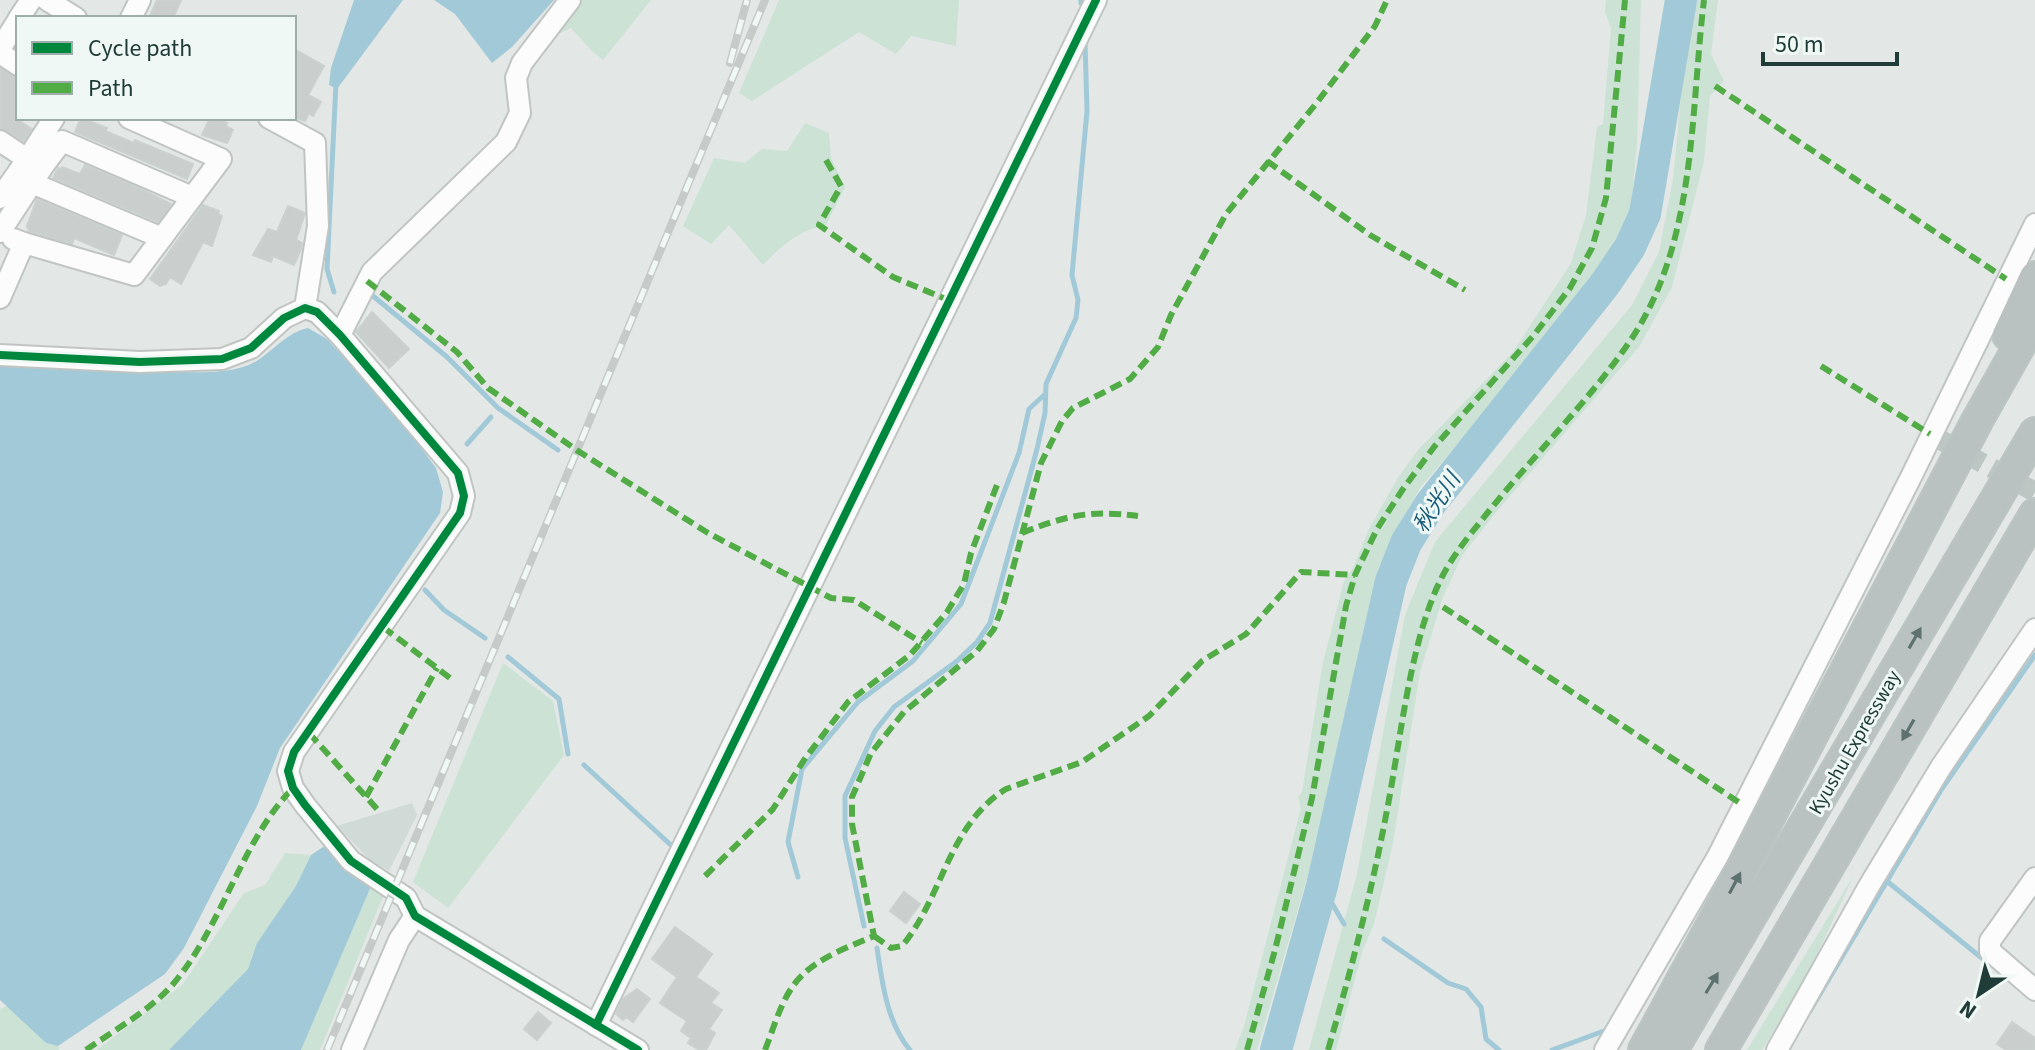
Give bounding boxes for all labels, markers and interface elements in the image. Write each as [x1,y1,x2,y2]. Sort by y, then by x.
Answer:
legend [16,16,296,120]
scale bar [1763,16,1897,66]
text: 50 m [1775,27,1824,62]
text: Cycle path [88,31,192,66]
text: Path [88,71,134,106]
water label: 秋光川 [1405,464,1469,539]
one-way arrow [1907,627,1921,649]
street label: Kyushu Expressway [1802,665,1908,820]
one-way arrow [1901,718,1915,741]
one-way arrow [1728,872,1741,895]
north arrow [1939,954,2019,1034]
one-way arrow [1705,972,1719,994]
text: N [1953,992,1983,1027]

